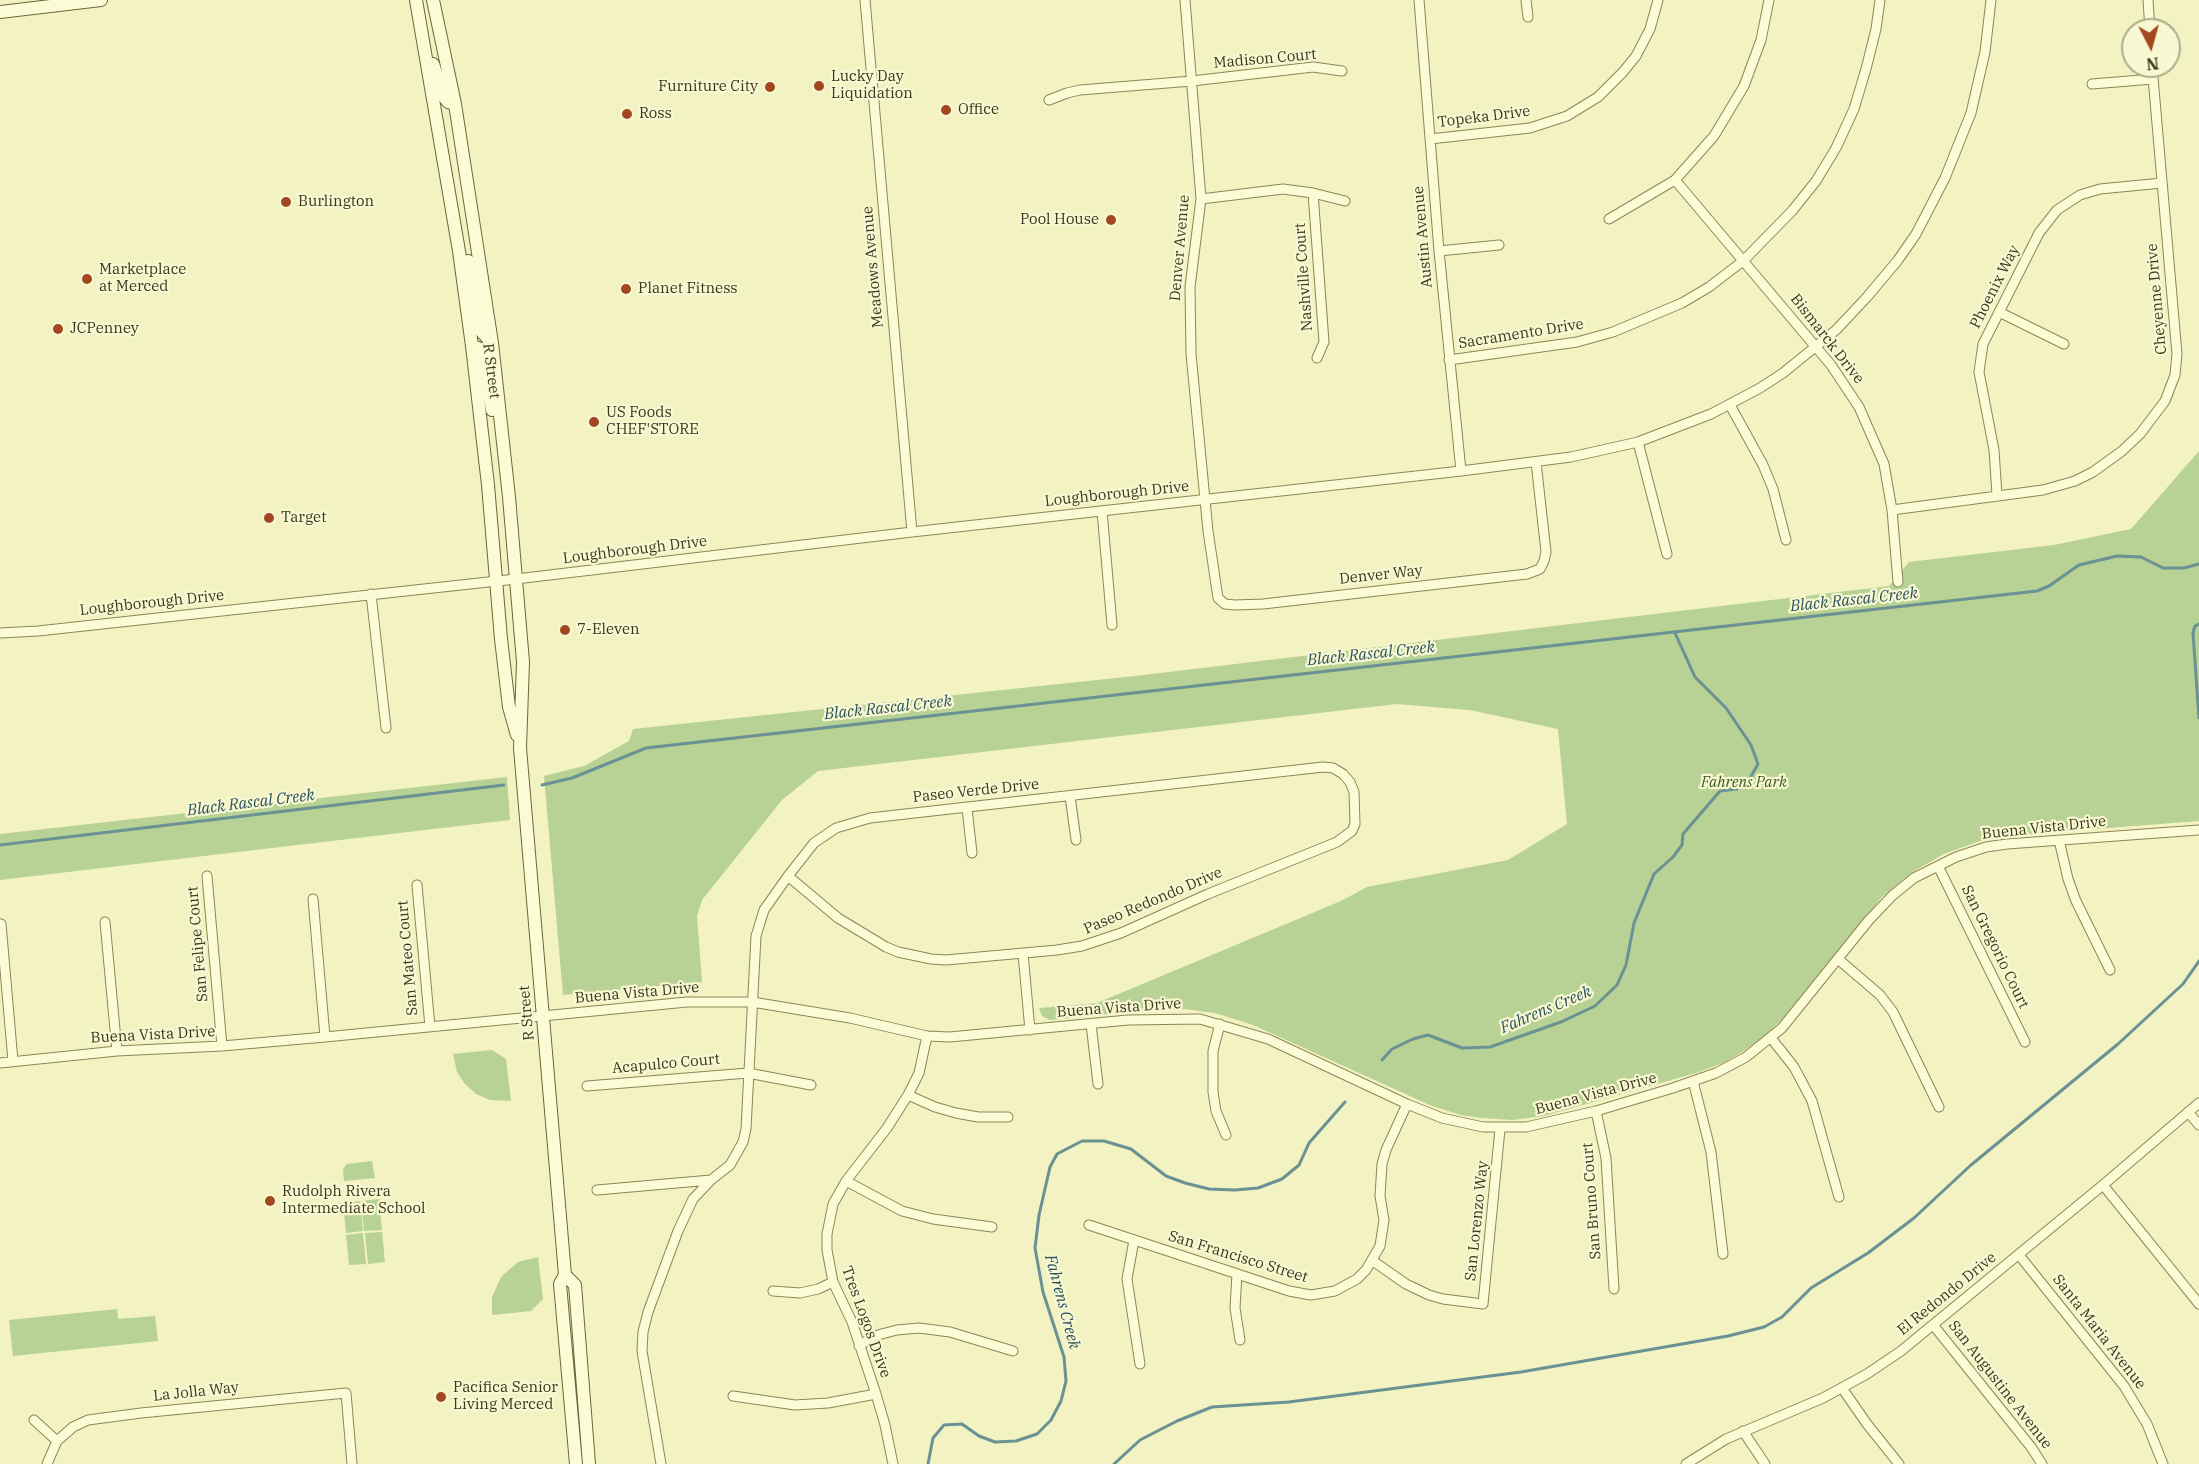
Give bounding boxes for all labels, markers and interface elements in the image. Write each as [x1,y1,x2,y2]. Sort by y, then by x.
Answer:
north arrow [2121,18,2181,78]
street label: Madison Court [1213,46,1317,72]
text: N [2145,53,2160,75]
place label: Lucky Day Liquidation [831,68,913,103]
place label: Furniture City [658,78,758,96]
marker: Lucky Day Liquidation [812,79,826,93]
marker: Furniture City [763,80,777,94]
place label: Office [958,101,999,119]
street label: Topeka Drive [1437,102,1531,132]
marker: Office [939,103,953,117]
place label: Ross [639,105,672,123]
marker: Ross [620,107,634,121]
street label: Austin Avenue [1410,185,1436,289]
place label: Burlington [298,193,374,211]
street label: Denver Avenue [1166,194,1194,302]
marker: Burlington [279,195,293,209]
street label: Meadows Avenue [859,205,887,329]
place label: Pool House [1020,211,1099,229]
marker: Pool House [1104,213,1118,227]
street label: Nashville Court [1291,222,1317,332]
street label: Phoenix Way [1966,242,2024,332]
street label: Cheyenne Drive [2143,243,2171,355]
place label: Marketplace at Merced [99,261,186,296]
marker: Marketplace at Merced [80,272,94,286]
place label: Planet Fitness [638,280,738,298]
marker: Planet Fitness [619,282,633,296]
street label: Bismarck Drive [1786,290,1868,388]
street label: Sacramento Drive [1457,315,1585,353]
place label: JCPenney [70,320,139,338]
marker: JCPenney [51,322,65,336]
street label: R Street [479,342,503,400]
place label: US Foods CHEF'STORE [606,404,699,439]
marker: US Foods CHEF'STORE [587,415,601,429]
street label: Loughborough Drive [1044,477,1190,511]
place label: Target [281,509,326,527]
marker: Target [262,511,276,525]
street label: Loughborough Drive [562,532,708,568]
street label: Denver Way [1338,562,1424,588]
water label: Black Rascal Creek [1789,584,1919,616]
street label: Loughborough Drive [79,586,225,620]
place label: 7-Eleven [577,621,640,639]
marker: 7-Eleven [558,623,572,637]
water label: Black Rascal Creek [1306,638,1436,670]
water label: Black Rascal Creek [823,692,953,724]
park label: Fahrens Park [1701,774,1787,792]
street label: Paseo Verde Drive [912,775,1040,807]
water label: Black Rascal Creek [186,786,316,820]
street label: Buena Vista Drive [1981,813,2107,843]
street label: Paseo Redondo Drive [1081,864,1225,938]
street label: San Gregorio Court [1957,882,2033,1012]
street label: San Felipe Court [184,885,212,1003]
street label: San Mateo Court [394,899,422,1017]
street label: Buena Vista Drive [574,979,700,1007]
water label: Fahrens Creek [1497,982,1595,1038]
street label: R Street [516,984,538,1042]
street label: Buena Vista Drive [1056,995,1182,1021]
street label: Buena Vista Drive [90,1023,216,1047]
street label: Acapulco Court [611,1050,721,1078]
street label: Buena Vista Drive [1533,1069,1659,1119]
street label: San Bruno Court [1579,1142,1605,1260]
street label: San Lorenzo Way [1462,1160,1492,1282]
place label: Rudolph Rivera Intermediate School [282,1183,425,1218]
marker: Rudolph Rivera Intermediate School [263,1194,277,1208]
street label: San Francisco Street [1166,1227,1310,1287]
street label: El Redondo Drive [1894,1249,2000,1339]
water label: Fahrens Creek [1040,1252,1084,1352]
street label: Tres Logos Drive [837,1264,895,1380]
street label: Santa Maria Avenue [2049,1271,2149,1393]
street label: San Augustine Avenue [1944,1317,2056,1453]
street label: La Jolla Way [152,1379,240,1405]
place label: Pacifica Senior Living Merced [453,1379,558,1414]
marker: Pacifica Senior Living Merced [434,1390,448,1404]

